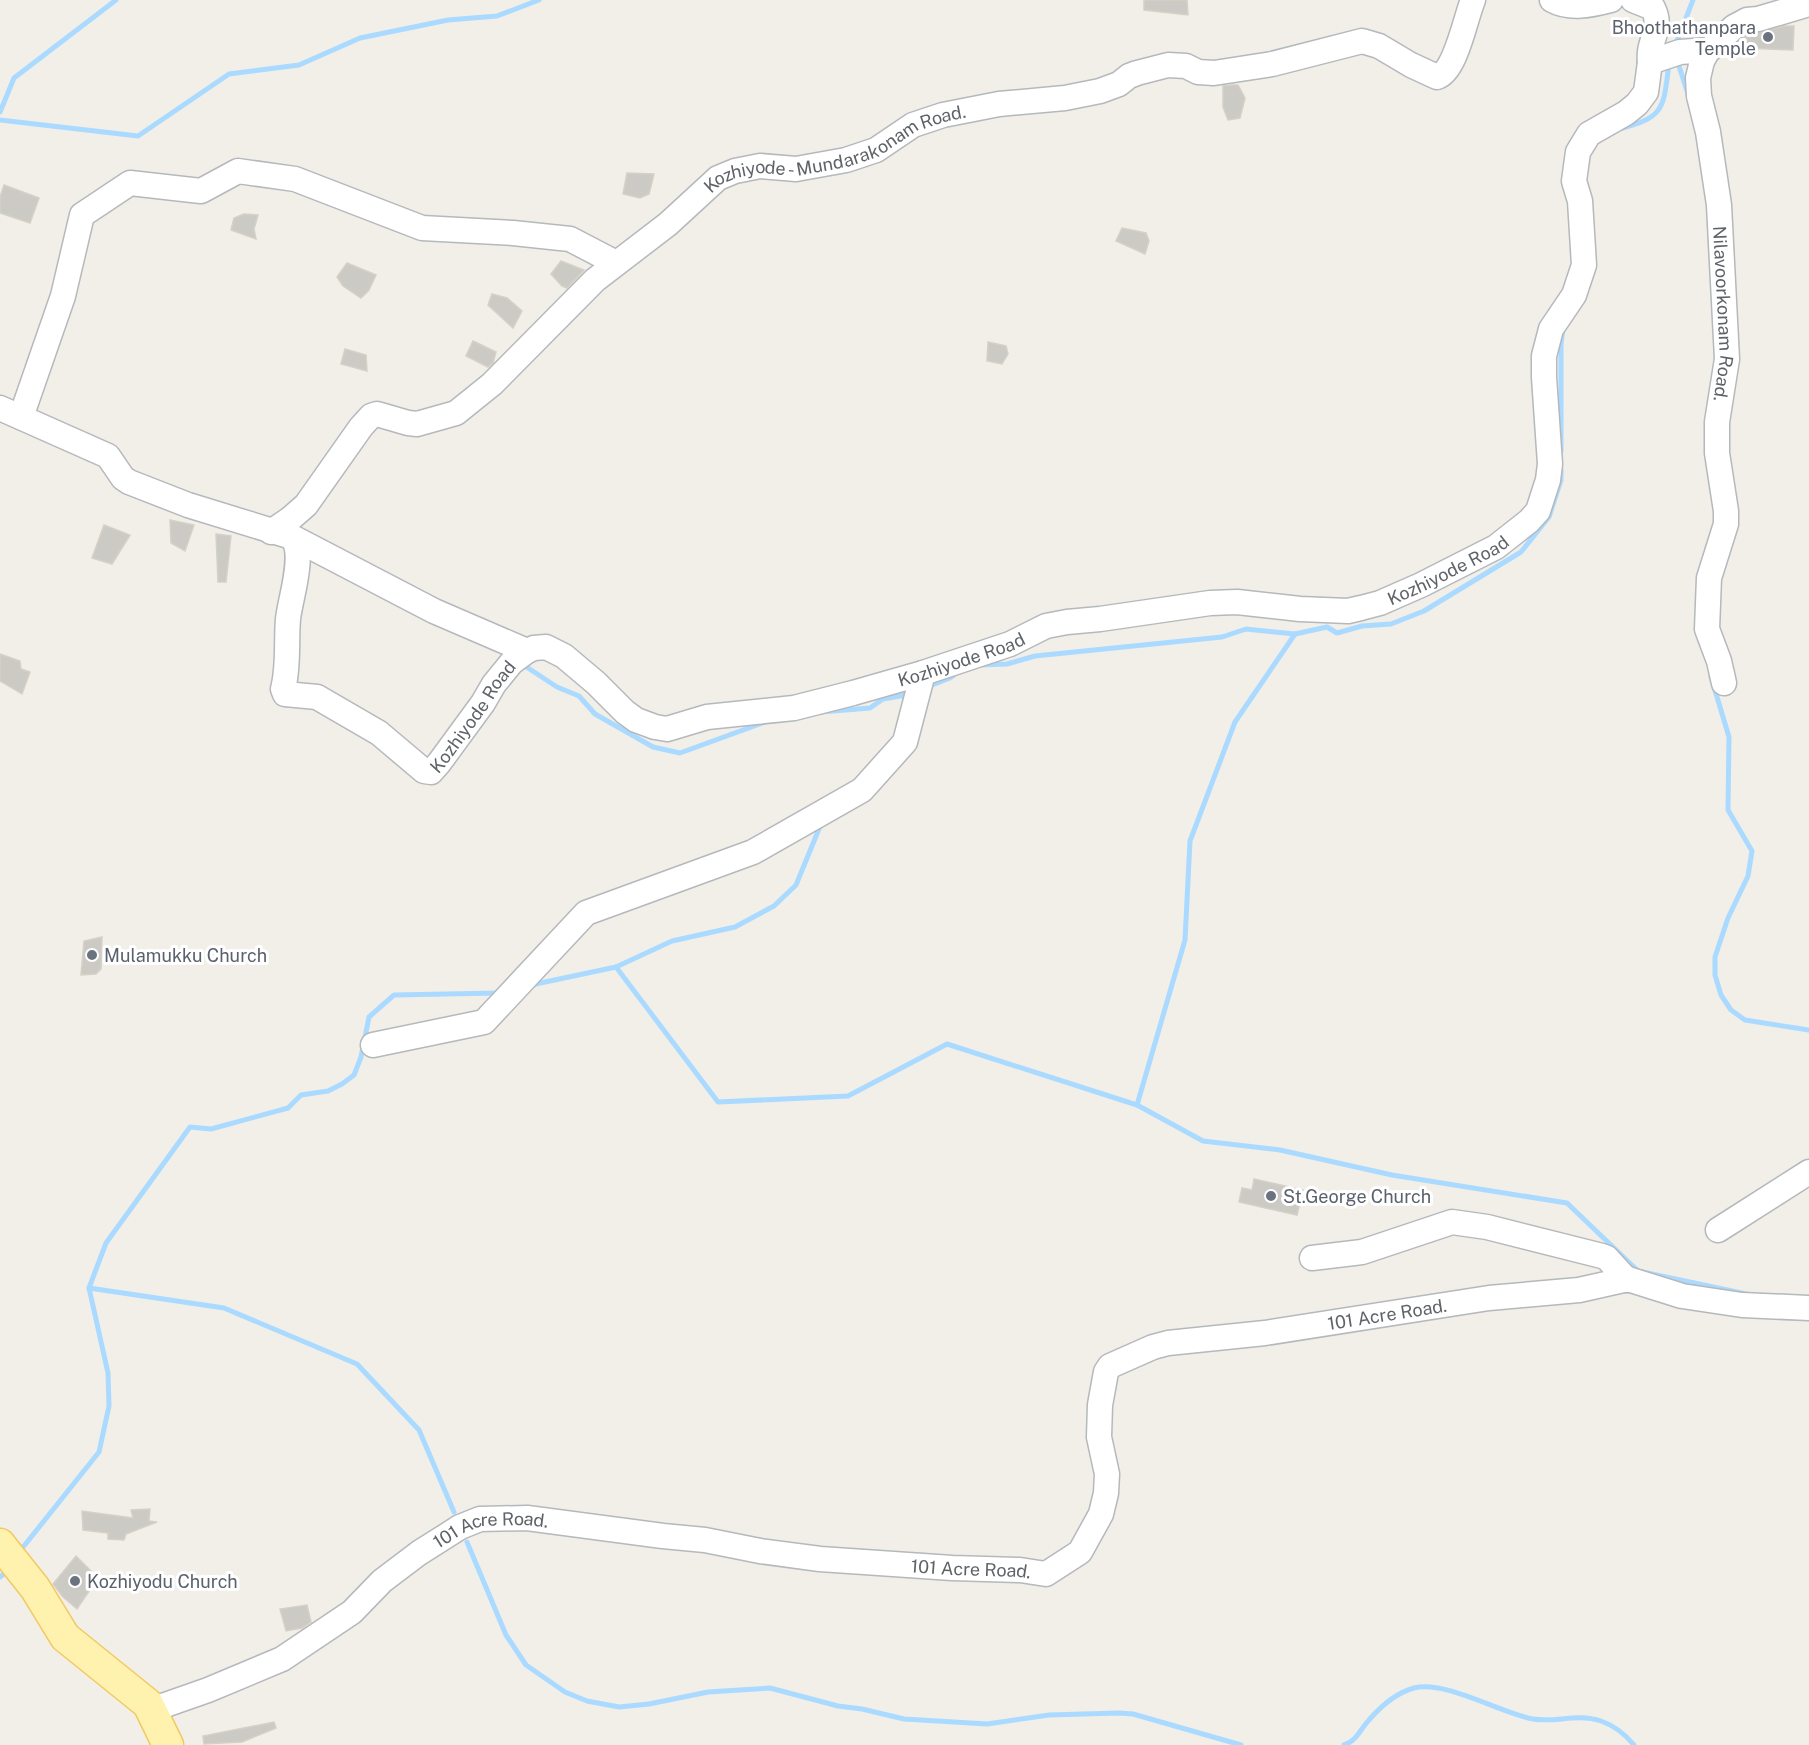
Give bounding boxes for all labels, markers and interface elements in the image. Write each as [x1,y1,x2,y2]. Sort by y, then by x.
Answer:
place label: Bhoothathanpara Temple [1612,17,1756,59]
marker: Bhoothathanpara Temple [1761,30,1775,44]
street label: Kozhiyode - Mundarakonam Road. [699,100,967,197]
street label: Nilavoorkonam Road. [1710,225,1738,403]
street label: Kozhiyode Road [1384,531,1513,609]
street label: Kozhiyode Road [895,628,1028,690]
street label: Kozhiyode Road [425,656,519,777]
place label: Mulamukku Church [104,945,267,966]
marker: Mulamukku Church [85,948,99,962]
place label: St.George Church [1283,1186,1431,1207]
marker: St.George Church [1264,1189,1278,1203]
street label: 101 Acre Road. [1326,1294,1448,1334]
street label: 101 Acre Road. [429,1507,550,1552]
street label: 101 Acre Road. [910,1555,1033,1582]
place label: Kozhiyodu Church [87,1571,238,1592]
marker: Kozhiyodu Church [68,1574,82,1588]

